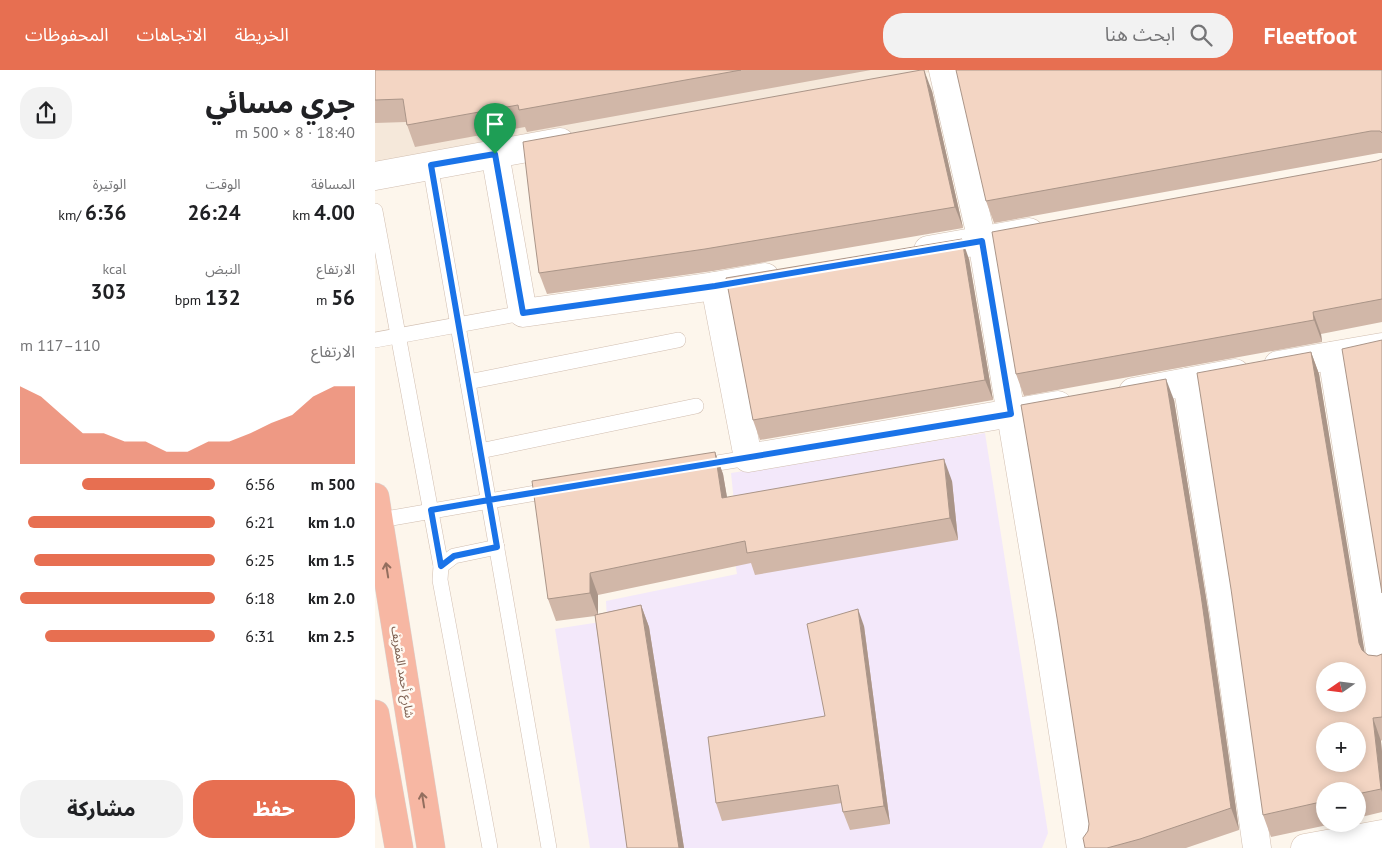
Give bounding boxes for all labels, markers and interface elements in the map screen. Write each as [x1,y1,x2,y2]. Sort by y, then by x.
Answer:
search box [883,13,1233,58]
text: Fleetfoot [1263,20,1357,51]
icon: search [1187,21,1215,49]
text: ابحث هنا [1105,22,1175,46]
text: المحفوظات [25,23,109,46]
text: الاتجاهات [137,23,207,46]
text: الخريطة [235,23,289,46]
text: جري مسائي [206,84,355,121]
button: share [20,87,72,139]
pin [474,103,516,154]
icon: arrive [481,110,509,138]
text: 18:40 · 8 × 500 m [235,122,355,142]
text: الوتيرة [93,175,126,193]
text: الوقت [206,175,241,193]
text: المسافة [311,175,355,193]
text: 6:36 [85,199,126,226]
text: 26:24 [187,199,241,226]
text: 4.00 [314,199,355,226]
text: /km [58,206,85,224]
text: km [292,206,314,224]
text: kcal [102,260,126,278]
text: النبض [205,260,241,278]
text: الارتفاع [317,260,355,278]
text: 303 [91,278,126,305]
text: 132 [205,284,241,311]
text: 56 [331,284,355,311]
text: bpm [175,291,205,309]
text: m [316,291,331,309]
text: 110–117 m [20,335,100,355]
text: الارتفاع [311,341,355,361]
text: 6:56 [245,474,275,494]
text: 500 m [311,474,355,494]
text: 6:21 [245,512,275,532]
text: 1.0 km [308,512,355,532]
text: 6:25 [245,550,275,570]
text: 1.5 km [308,550,355,570]
one-way arrow [382,562,392,578]
text: 6:18 [245,588,275,608]
text: 2.0 km [308,588,355,608]
street label: شارع أحمد المقريف [386,625,418,719]
text: 6:31 [245,626,275,646]
text: 2.5 km [308,626,355,646]
north arrow [1316,662,1366,712]
map controls [1316,662,1366,832]
button: + [1316,722,1366,772]
button: مشاركة [20,780,183,838]
button: حفظ [193,780,355,838]
button: − [1316,782,1366,832]
one-way arrow [418,792,428,808]

